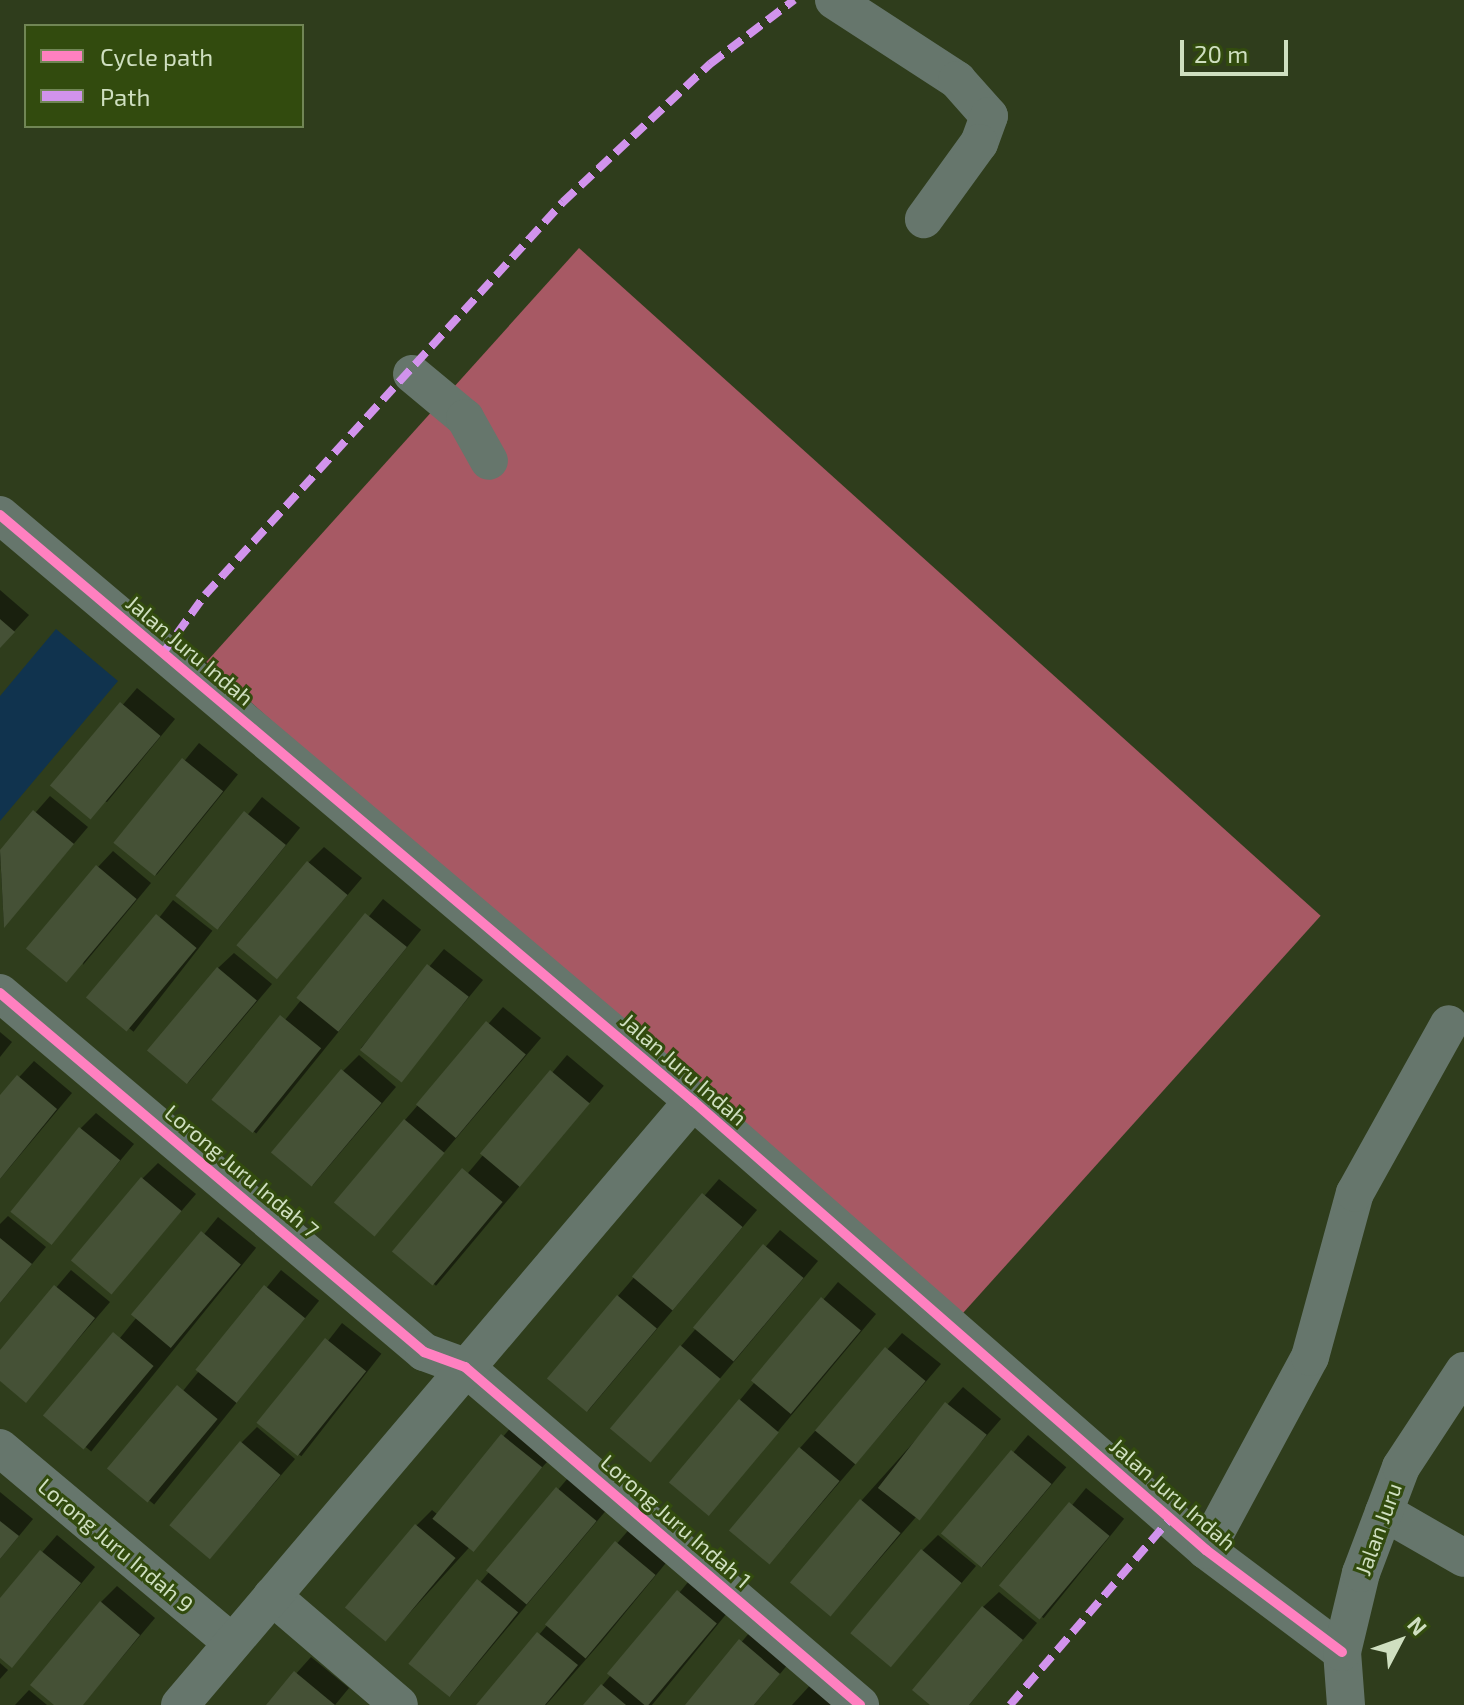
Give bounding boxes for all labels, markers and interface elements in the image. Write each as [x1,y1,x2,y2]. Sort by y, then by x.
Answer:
legend [24,24,304,128]
scale bar [1184,24,1292,74]
text: 20 m [1194,39,1248,68]
text: Cycle path [100,42,213,71]
text: Path [100,82,150,111]
street label: Jalan Juru Indah [121,589,259,711]
street label: Jalan Juru Indah [616,1007,752,1131]
street label: Lorong Juru Indah 7 [160,1099,324,1243]
street label: Jalan Juru Indah [1105,1432,1241,1556]
street label: Lorong Juru Indah 1 [595,1448,757,1594]
street label: Lorong Juru Indah 9 [33,1472,199,1618]
street label: Jalan Juru [1349,1479,1407,1579]
north arrow [1360,1601,1440,1681]
text: N [1403,1611,1433,1640]

